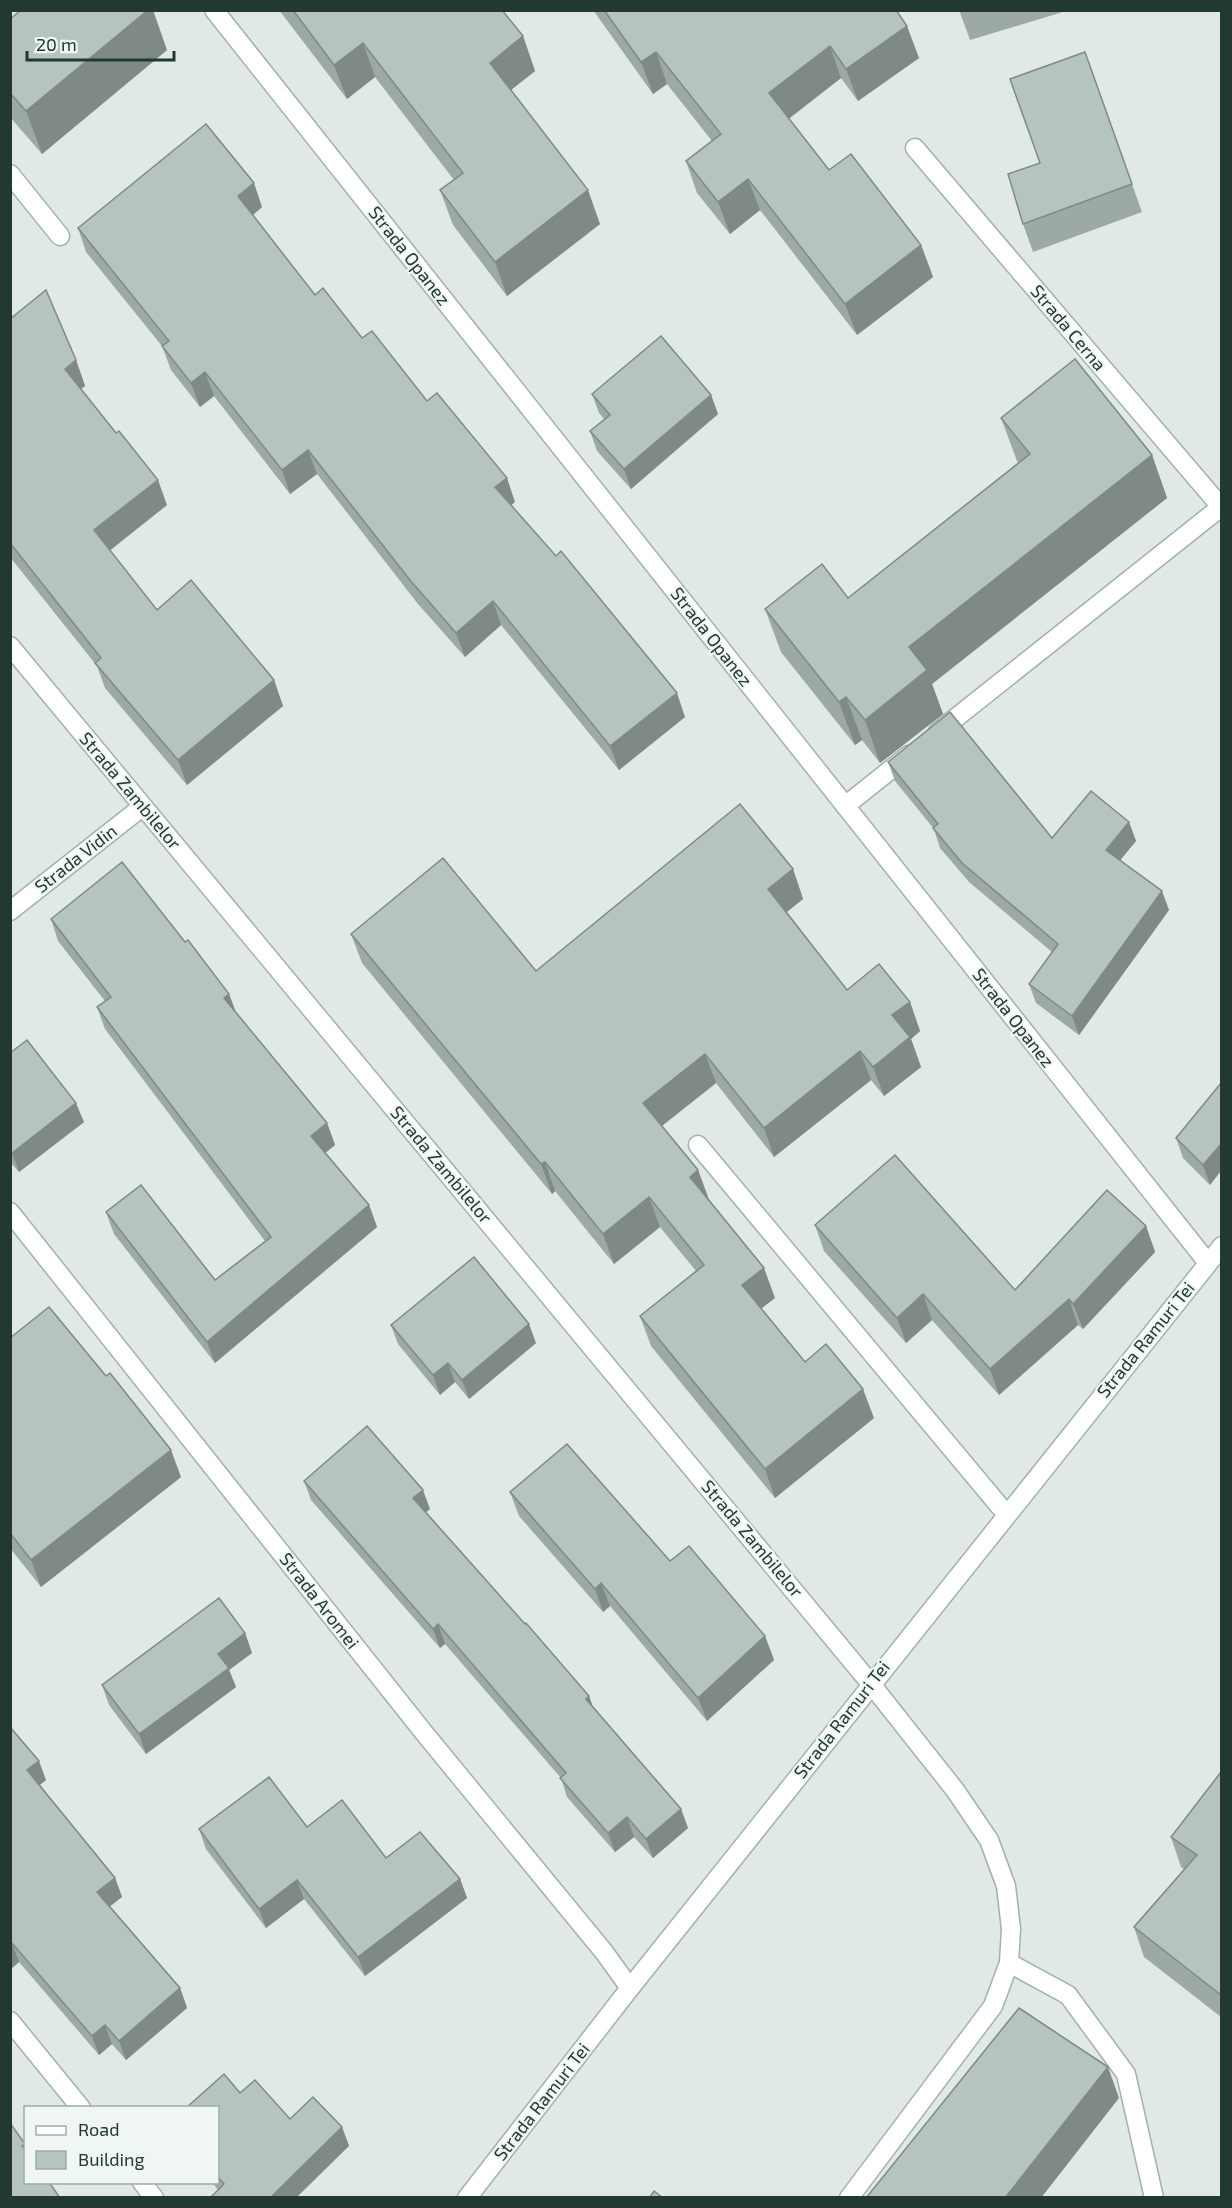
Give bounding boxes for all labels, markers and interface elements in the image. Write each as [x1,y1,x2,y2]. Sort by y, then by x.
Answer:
scale bar [27,24,174,62]
text: 20 m [36,33,77,55]
street label: Strada Opanez [364,201,455,309]
street label: Strada Cerna [1026,280,1111,375]
street label: Strada Opanez [666,582,757,690]
street label: Strada Zambilelor [75,727,186,854]
street label: Strada Vidin [30,819,121,897]
street label: Strada Opanez [968,963,1059,1071]
street label: Strada Zambilelor [386,1101,497,1228]
street label: Strada Ramuri Tei [1092,1277,1199,1402]
street label: Strada Zambilelor [697,1475,808,1602]
street label: Strada Aromei [275,1548,364,1653]
street label: Strada Ramuri Tei [789,1656,894,1783]
street label: Strada Ramuri Tei [489,2038,594,2165]
legend [24,2106,219,2184]
text: Road [78,2118,119,2140]
text: Building [78,2148,145,2170]

